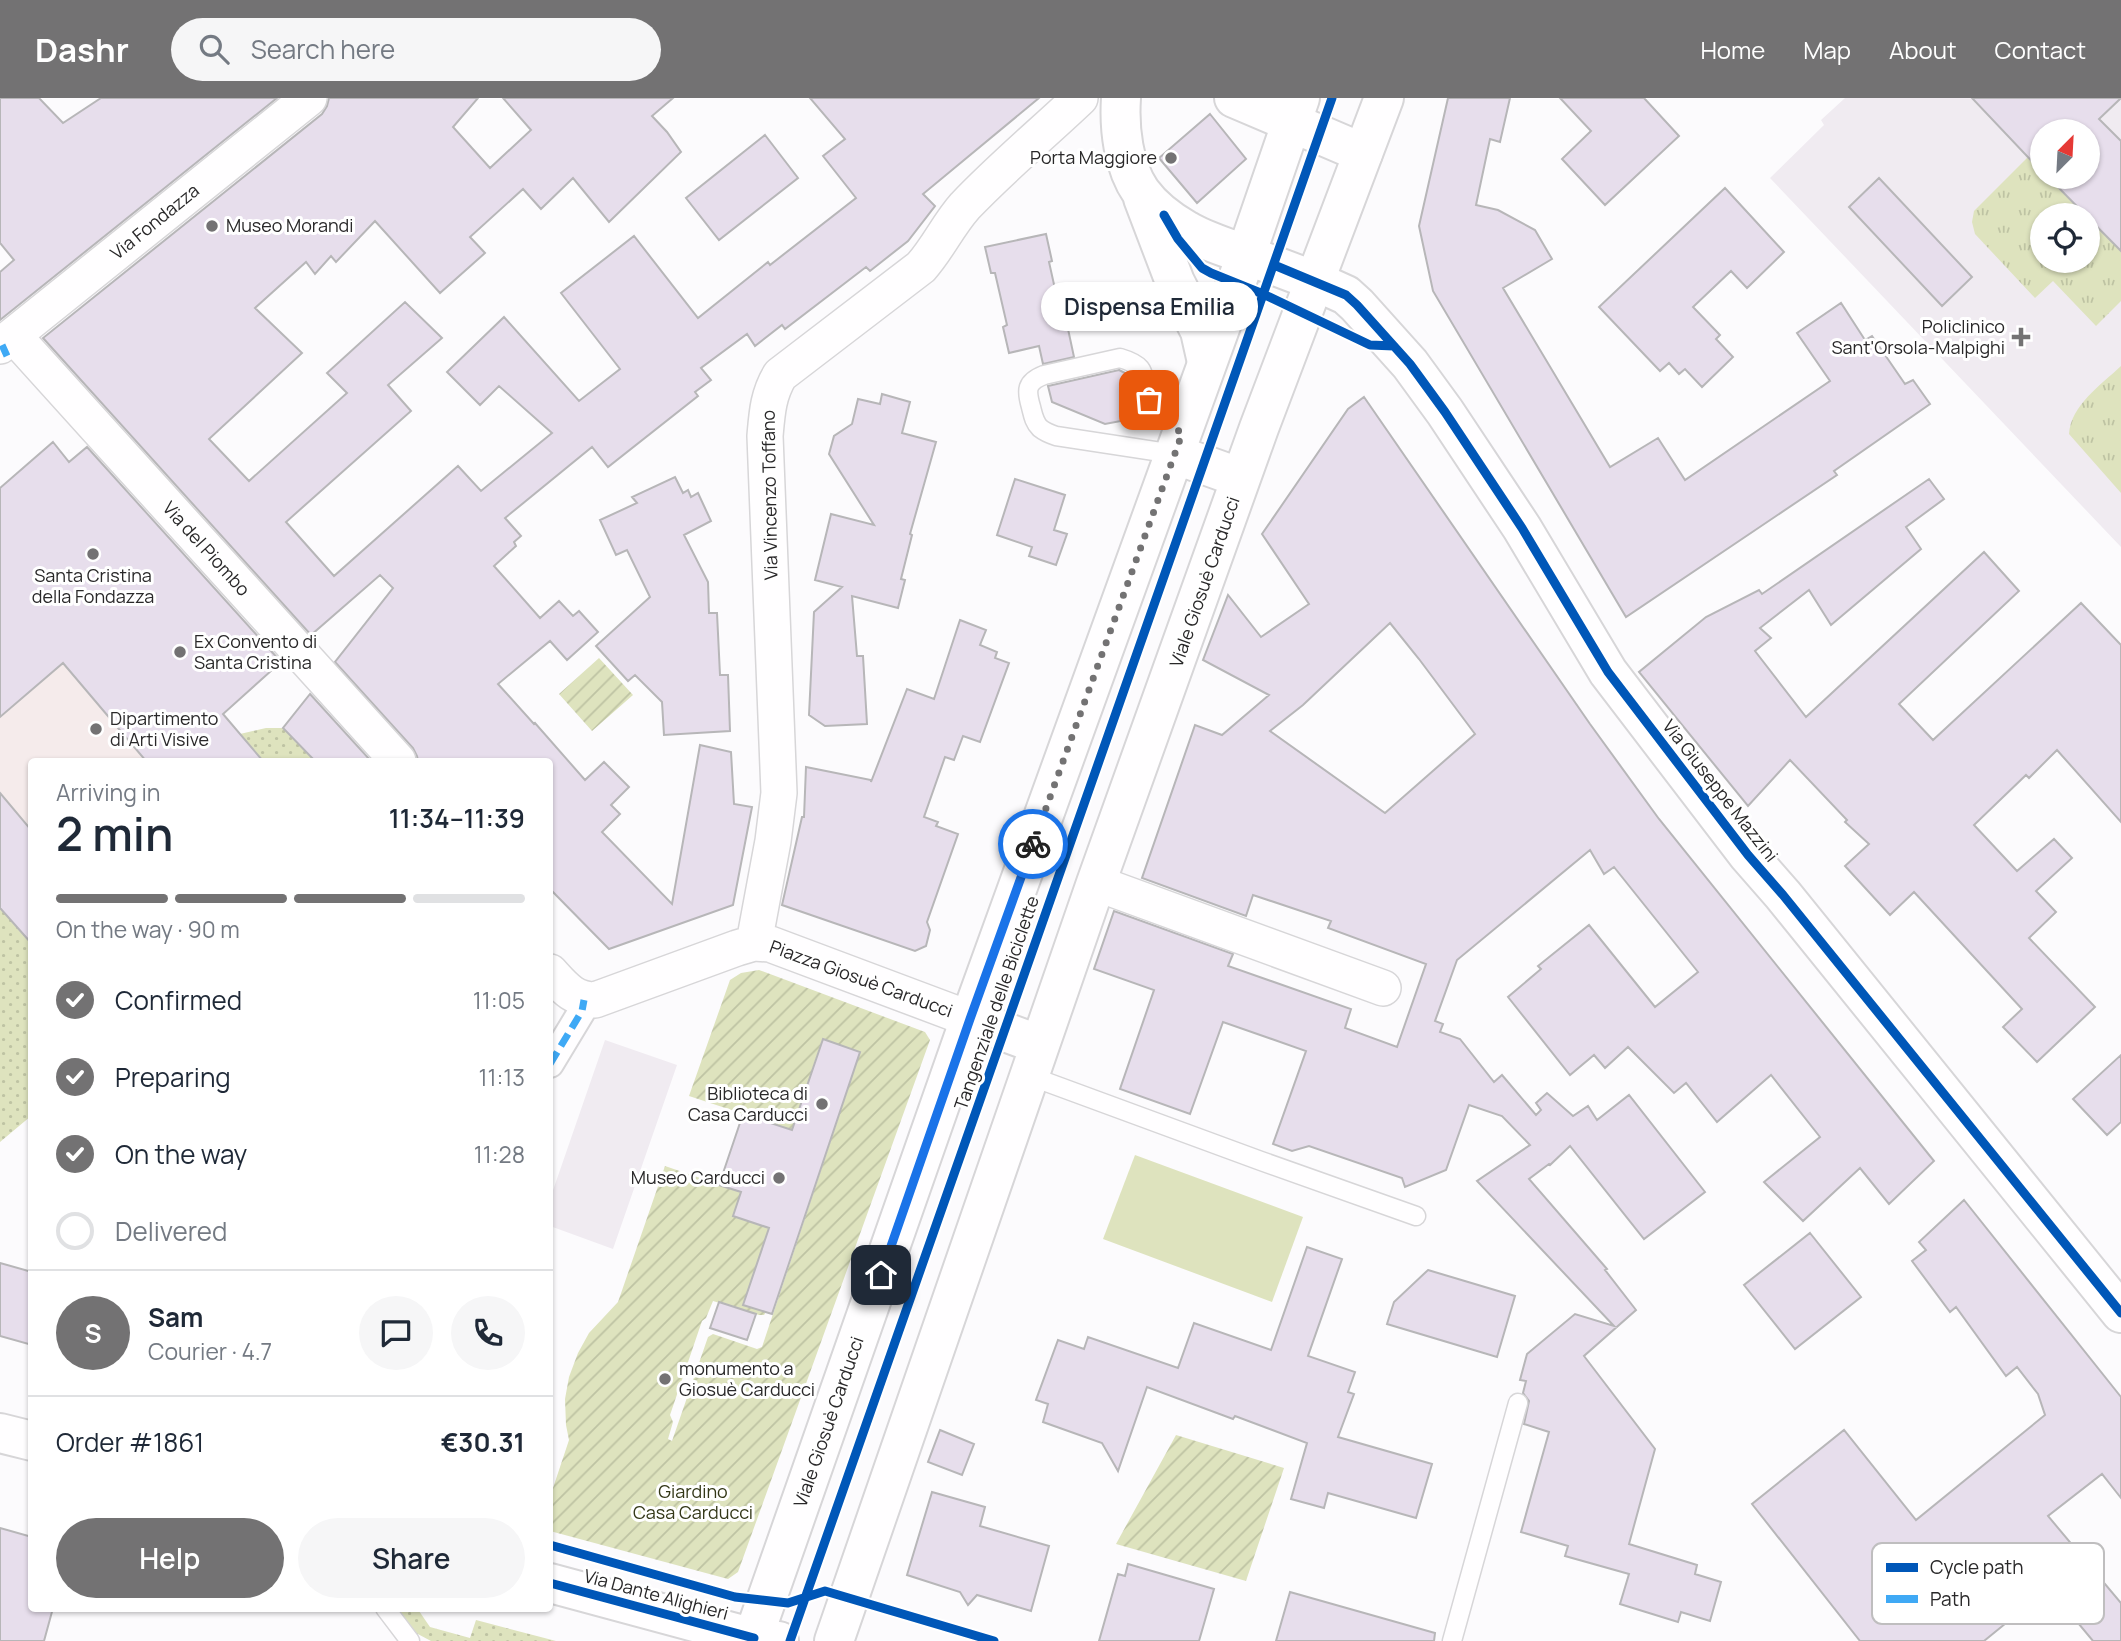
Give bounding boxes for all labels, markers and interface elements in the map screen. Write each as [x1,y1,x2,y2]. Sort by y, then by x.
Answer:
search box [171,18,661,81]
text: Dashr [35,27,129,72]
icon: search [195,30,233,68]
text: Search here [251,31,395,67]
text: Home [1700,33,1765,66]
text: Map [1803,33,1851,66]
text: About [1889,33,1957,66]
text: Contact [1995,33,2086,66]
north arrow [2030,119,2100,189]
map controls [2030,119,2100,273]
place label: Porta Maggiore [1030,145,1157,169]
marker: Porta Maggiore [1163,150,1179,166]
street label: Via Fondazza [105,178,204,264]
button: locate [2030,203,2100,273]
place label: Museo Morandi [226,213,353,237]
marker: Museo Morandi [204,218,220,234]
callout: Dispensa Emilia [1040,281,1258,330]
text: Dispensa Emilia [1064,290,1235,322]
place label: Policlinico Sant'Orsola-Malpighi [1831,314,2005,359]
marker: Policlinico Sant'Orsola-Malpighi [2011,327,2031,347]
pin [1119,370,1179,430]
icon: bag [1130,381,1168,419]
street label: Via Vincenzo Toffano [756,410,782,580]
street label: Viale Giosuè Carducci [1164,493,1245,670]
street label: Via del Piombo [158,496,256,601]
marker: Santa Cristina della Fondazza [85,546,101,562]
place label: Santa Cristina della Fondazza [32,563,154,608]
place label: Ex Convento di Santa Cristina [194,629,317,674]
marker: Ex Convento di Santa Cristina [172,644,188,660]
place label: Dipartimento di Arti Visive [110,706,219,751]
street label: Via Giuseppe Mazzini [1658,714,1784,866]
marker: Dipartimento di Arti Visive [88,721,104,737]
text: Arriving in [56,776,161,808]
text: 11:34–11:39 [389,800,525,836]
text: 2 min [56,802,173,865]
courier [998,809,1068,879]
icon: bike [1014,825,1052,863]
street label: Tangenziale delle Biciclette [948,892,1044,1113]
text: On the way · 90 m [56,913,240,945]
street label: Piazza Giosuè Carducci [767,934,956,1022]
icon: check [56,981,94,1019]
text: Confirmed [115,982,242,1018]
text: 11:05 [473,984,525,1016]
icon: check [56,1058,94,1096]
text: Preparing [115,1059,231,1095]
text: 11:13 [478,1061,525,1093]
place label: Biblioteca di Casa Carducci [688,1081,808,1126]
marker: Biblioteca di Casa Carducci [814,1096,830,1112]
icon: check [56,1135,94,1173]
text: On the way [115,1136,247,1172]
text: 11:28 [474,1138,525,1170]
place label: Museo Carducci [631,1165,765,1189]
marker: Museo Carducci [771,1170,787,1186]
text: Delivered [115,1213,227,1249]
pin [851,1245,911,1305]
icon: home [862,1256,900,1294]
button: chat [359,1296,433,1370]
button: phone [451,1296,525,1370]
text: Sam [148,1299,203,1335]
text: S [84,1315,102,1351]
street label: Viale Giosuè Carducci [788,1333,869,1510]
text: Courier · 4.7 [148,1335,272,1367]
place label: monumento a Giosuè Carducci [679,1356,815,1401]
marker: monumento a Giosuè Carducci [657,1371,673,1387]
text: Order #1861 [56,1424,204,1460]
text: €30.31 [441,1424,525,1460]
park label: Giardino Casa Carducci [633,1479,753,1524]
button: Help [56,1518,284,1598]
button: Share [298,1518,525,1598]
legend [1872,1543,2104,1624]
text: Cycle path [1930,1554,2024,1580]
street label: Via Dante Alighieri [581,1563,731,1625]
text: Path [1930,1586,1970,1612]

